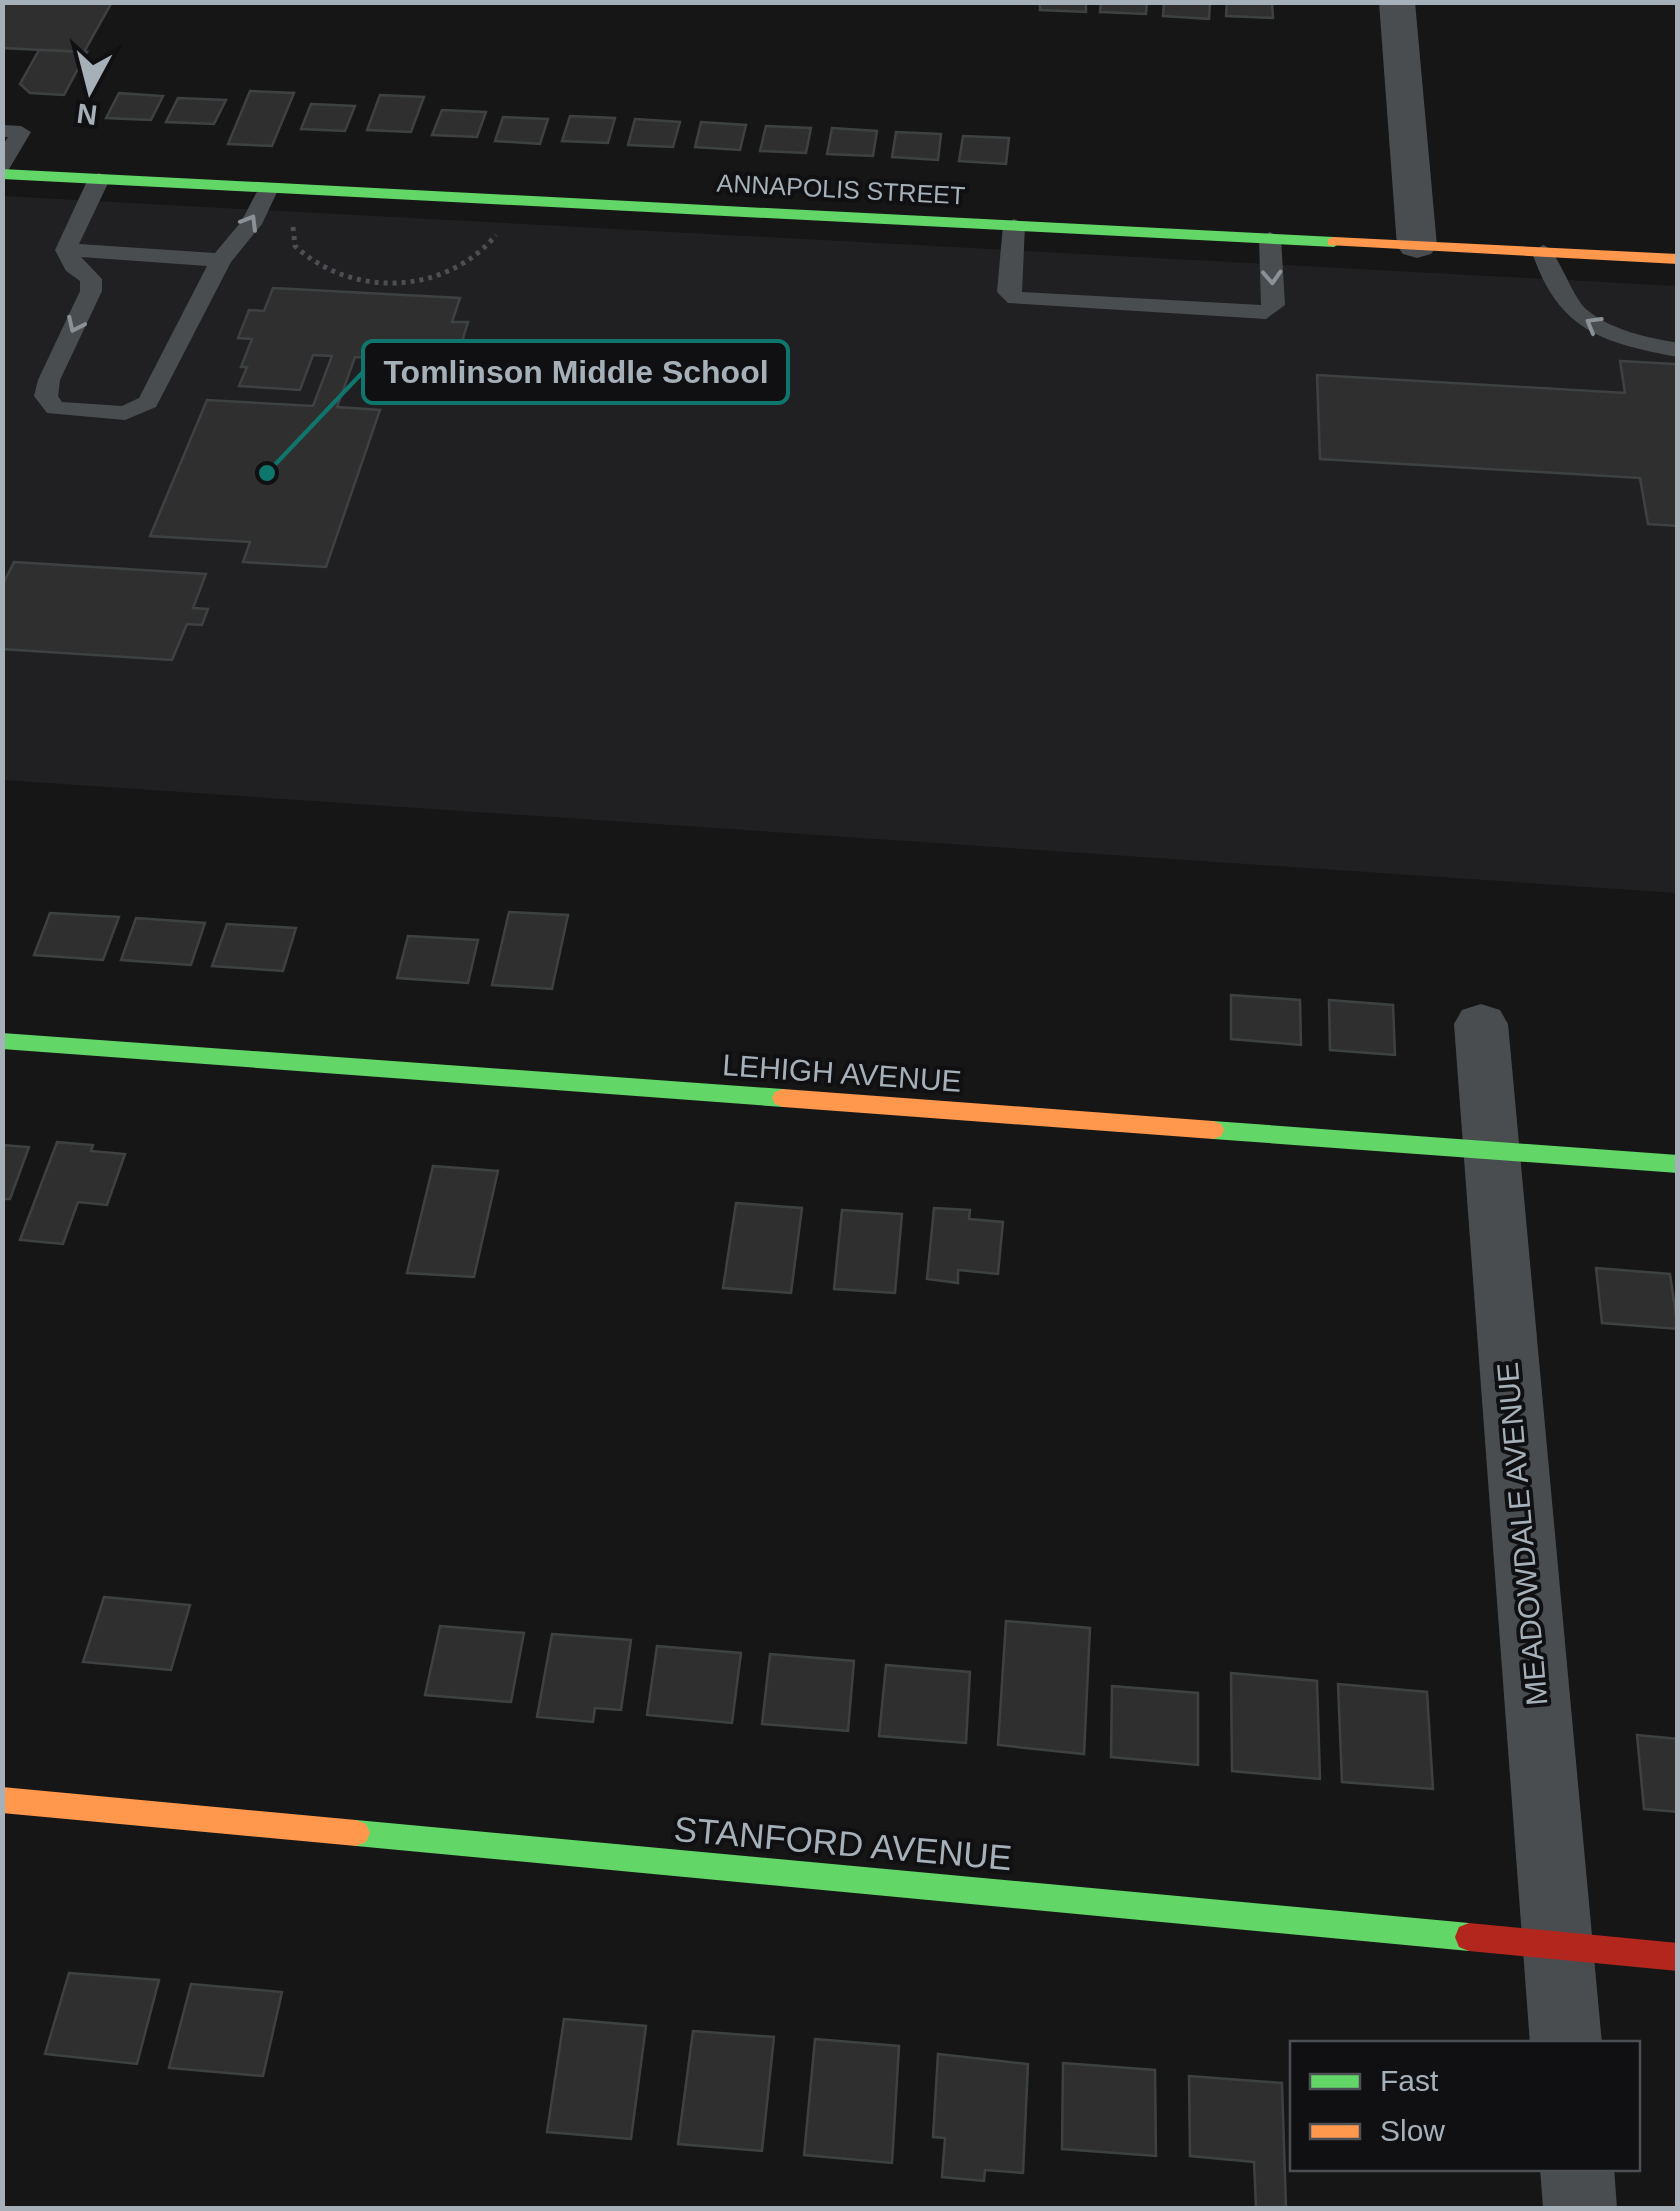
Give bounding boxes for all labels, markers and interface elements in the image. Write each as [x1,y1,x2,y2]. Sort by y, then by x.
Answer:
north arrow [40,40,140,140]
text: N [75,98,99,131]
street label: ANNAPOLIS STREET [716,169,966,209]
one-way arrow [238,214,257,232]
one-way arrow [1262,269,1283,285]
one-way arrow [67,315,87,333]
one-way arrow [1586,317,1604,337]
callout: Tomlinson Middle School [363,341,788,403]
text: Tomlinson Middle School [383,354,769,390]
street label: LEHIGH AVENUE [721,1048,963,1098]
street label: MEADOWDALE AVENUE [1491,1361,1553,1707]
street label: STANFORD AVENUE [672,1809,1014,1877]
legend [1290,2041,1640,2171]
text: Fast [1380,2064,1439,2097]
text: Slow [1380,2114,1445,2147]

